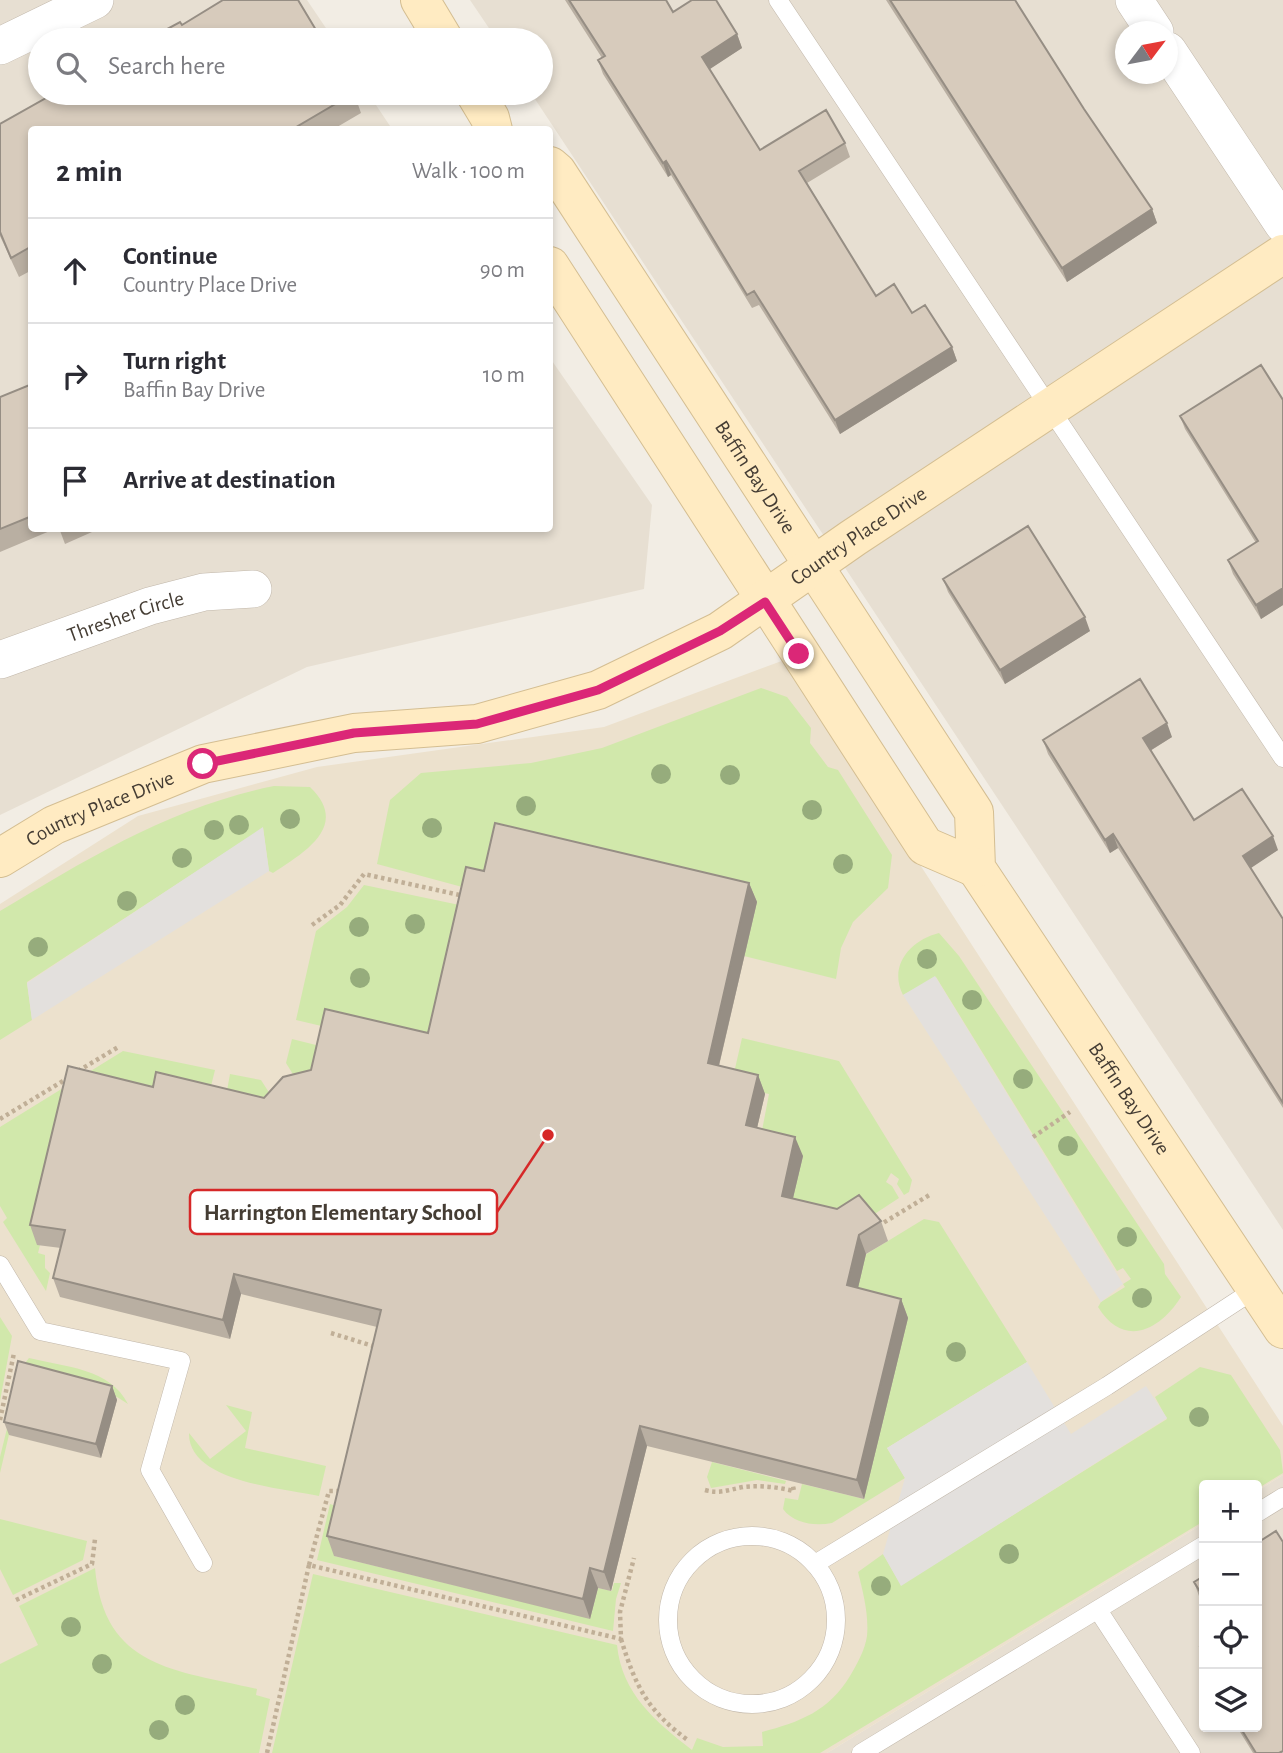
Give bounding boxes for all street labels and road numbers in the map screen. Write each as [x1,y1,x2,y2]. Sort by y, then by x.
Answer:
street label: Baffin Bay Drive [711,417,799,537]
street label: Country Place Drive [787,483,930,589]
street label: Thresher Circle [65,588,186,646]
street label: Country Place Drive [22,767,177,850]
street label: Baffin Bay Drive [1084,1039,1174,1159]

